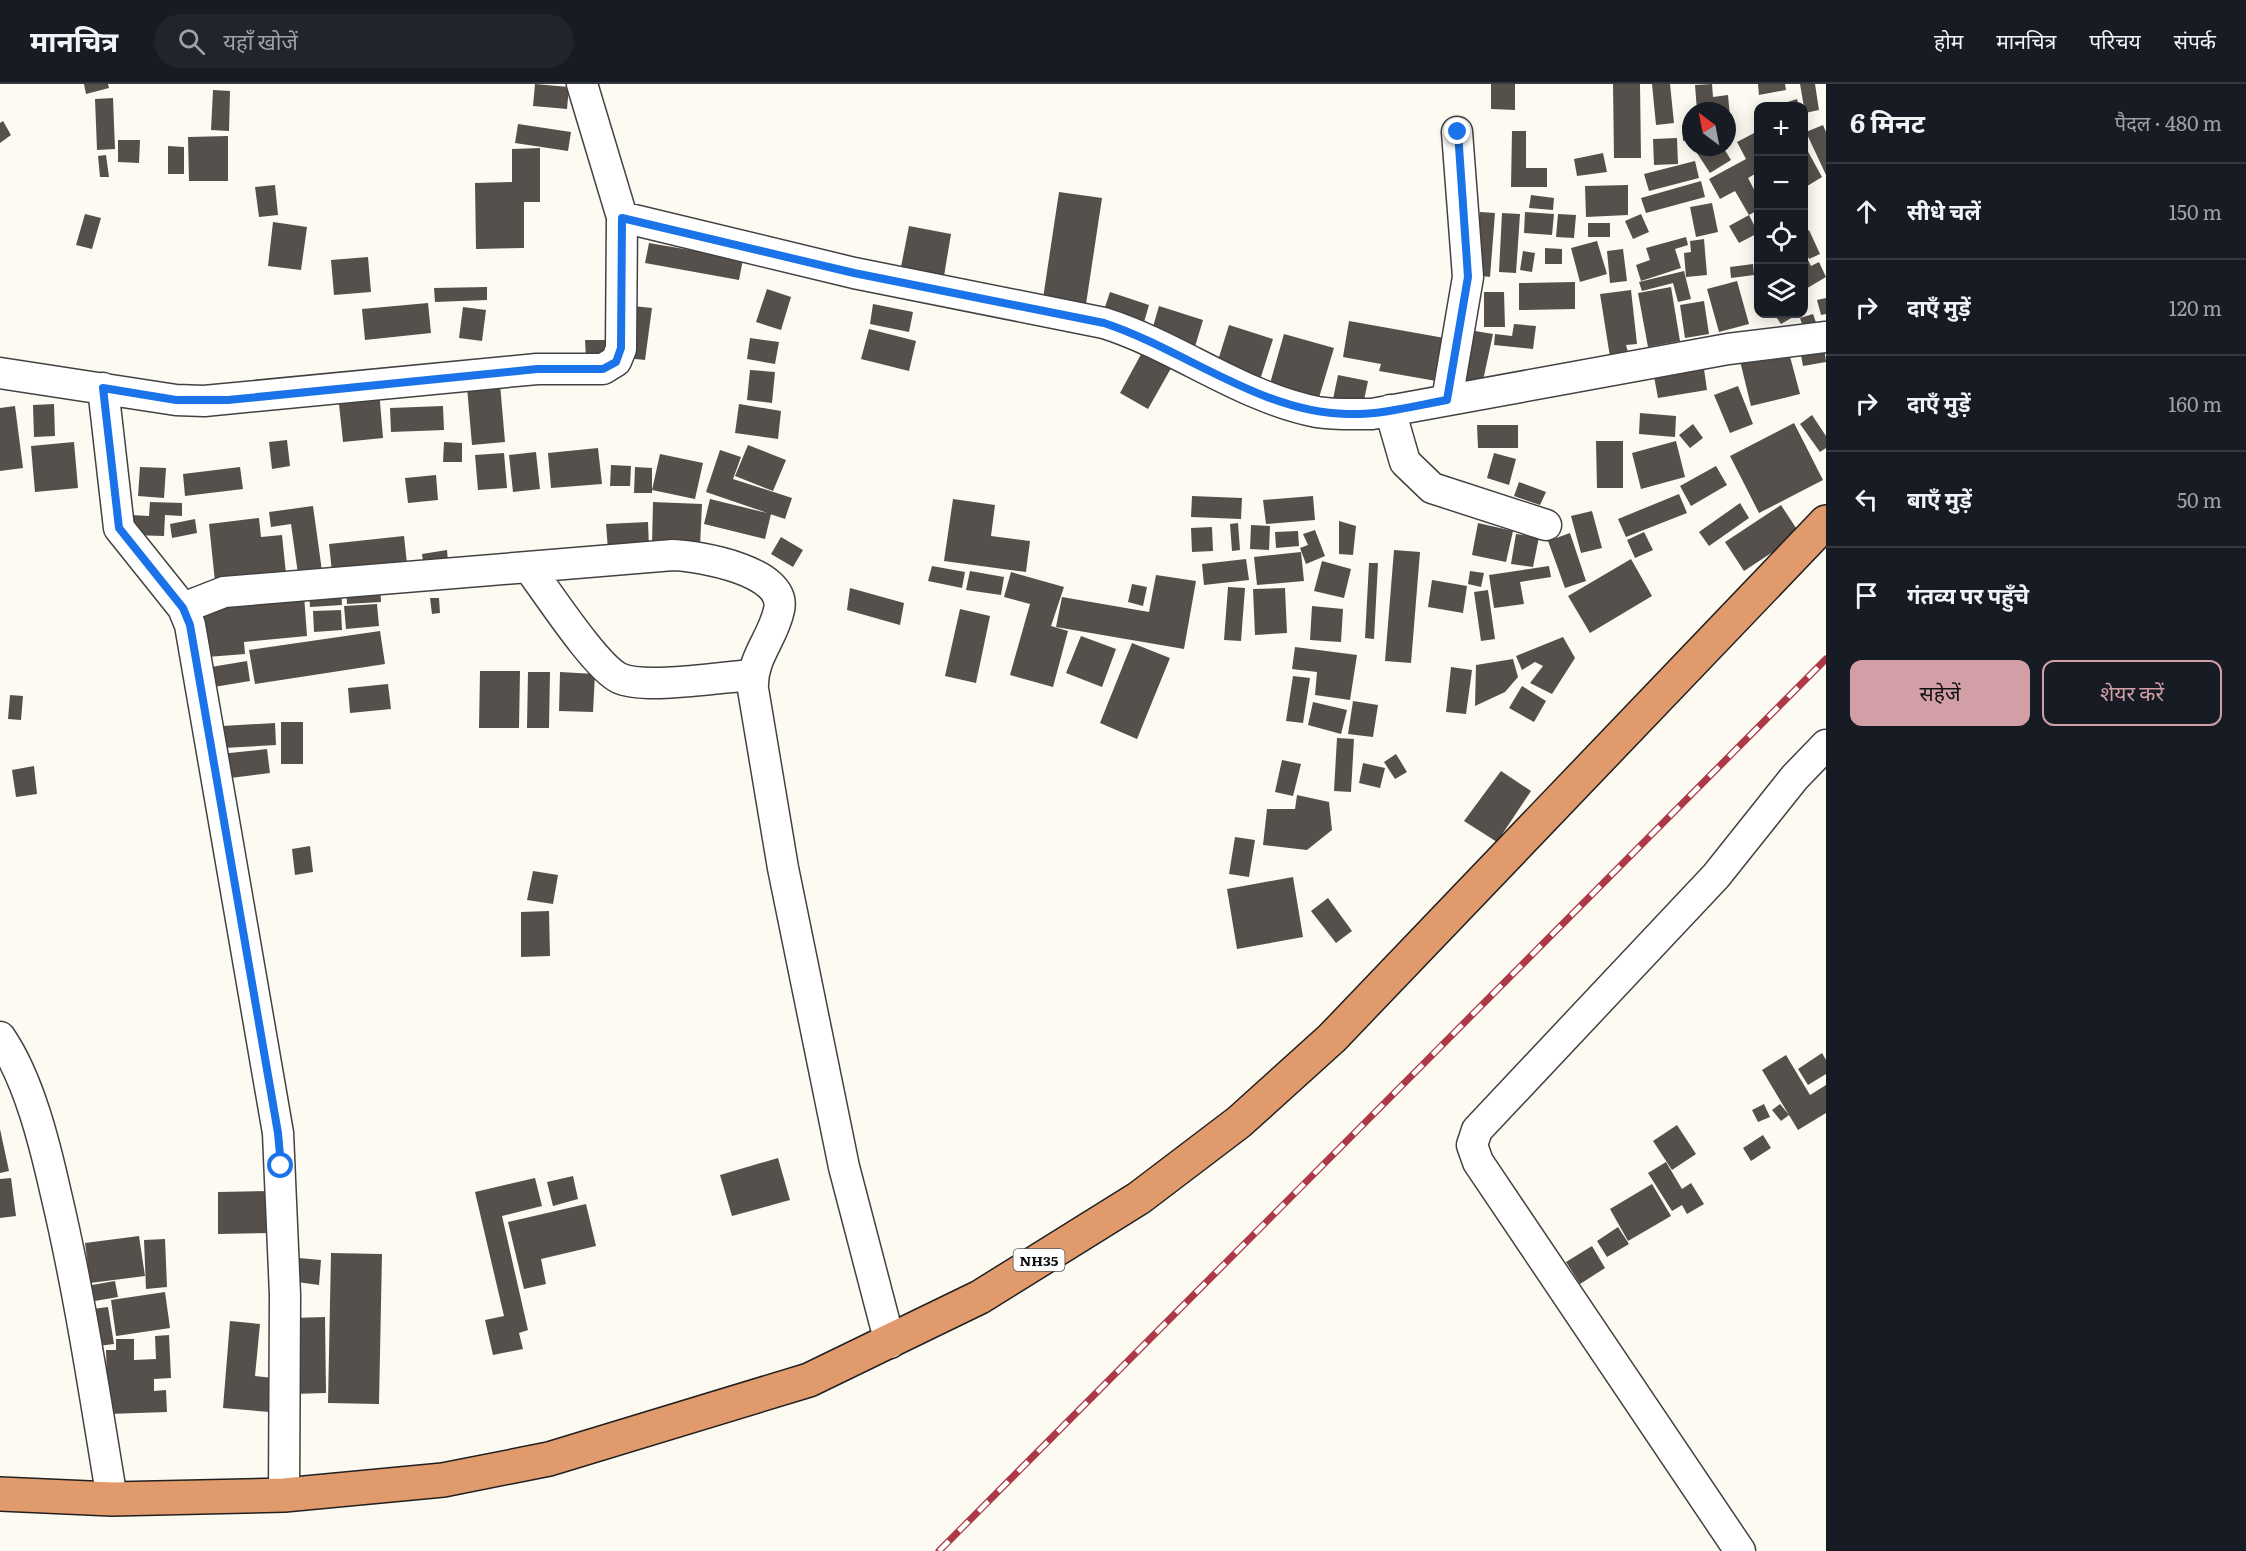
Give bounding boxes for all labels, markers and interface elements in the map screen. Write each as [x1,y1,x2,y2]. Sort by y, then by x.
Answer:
search box [154,14,574,68]
text: मानचित्र [30,19,118,61]
text: यहाँ खोजें [223,24,298,57]
text: होम [1934,24,1963,55]
text: मानचित्र [1996,24,2056,55]
text: परिचय [2089,24,2141,55]
text: संपर्क [2174,24,2216,55]
icon: search [175,25,208,58]
north arrow [1682,102,1736,156]
map controls [1754,102,1808,318]
button: + [1754,102,1808,156]
text: 6 मिनट [1850,102,1925,141]
text: पैदल · 480 m [2115,107,2222,137]
route end [1444,118,1470,144]
button: − [1754,156,1808,210]
text: सीधे चलें [1907,194,1981,227]
icon: ahead [1850,195,1883,228]
text: 150 m [2169,196,2222,226]
button: locate [1754,210,1808,264]
button: layers [1754,264,1808,318]
text: दाएँ मुड़ें [1907,290,1970,323]
icon: right [1850,291,1883,324]
text: 120 m [2169,292,2222,322]
text: दाएँ मुड़ें [1907,386,1970,419]
icon: right [1850,387,1883,420]
text: 160 m [2168,388,2222,418]
text: बाएँ मुड़ें [1907,482,1972,515]
icon: left [1850,483,1883,516]
text: 50 m [2177,484,2222,514]
text: गंतव्य पर पहुँचे [1907,578,2029,611]
icon: arrive [1850,579,1883,612]
button: सहेजें [1850,660,2030,726]
button: शेयर करें [2042,660,2222,726]
route start [267,1152,293,1178]
road number: NH35 [1014,1249,1064,1271]

